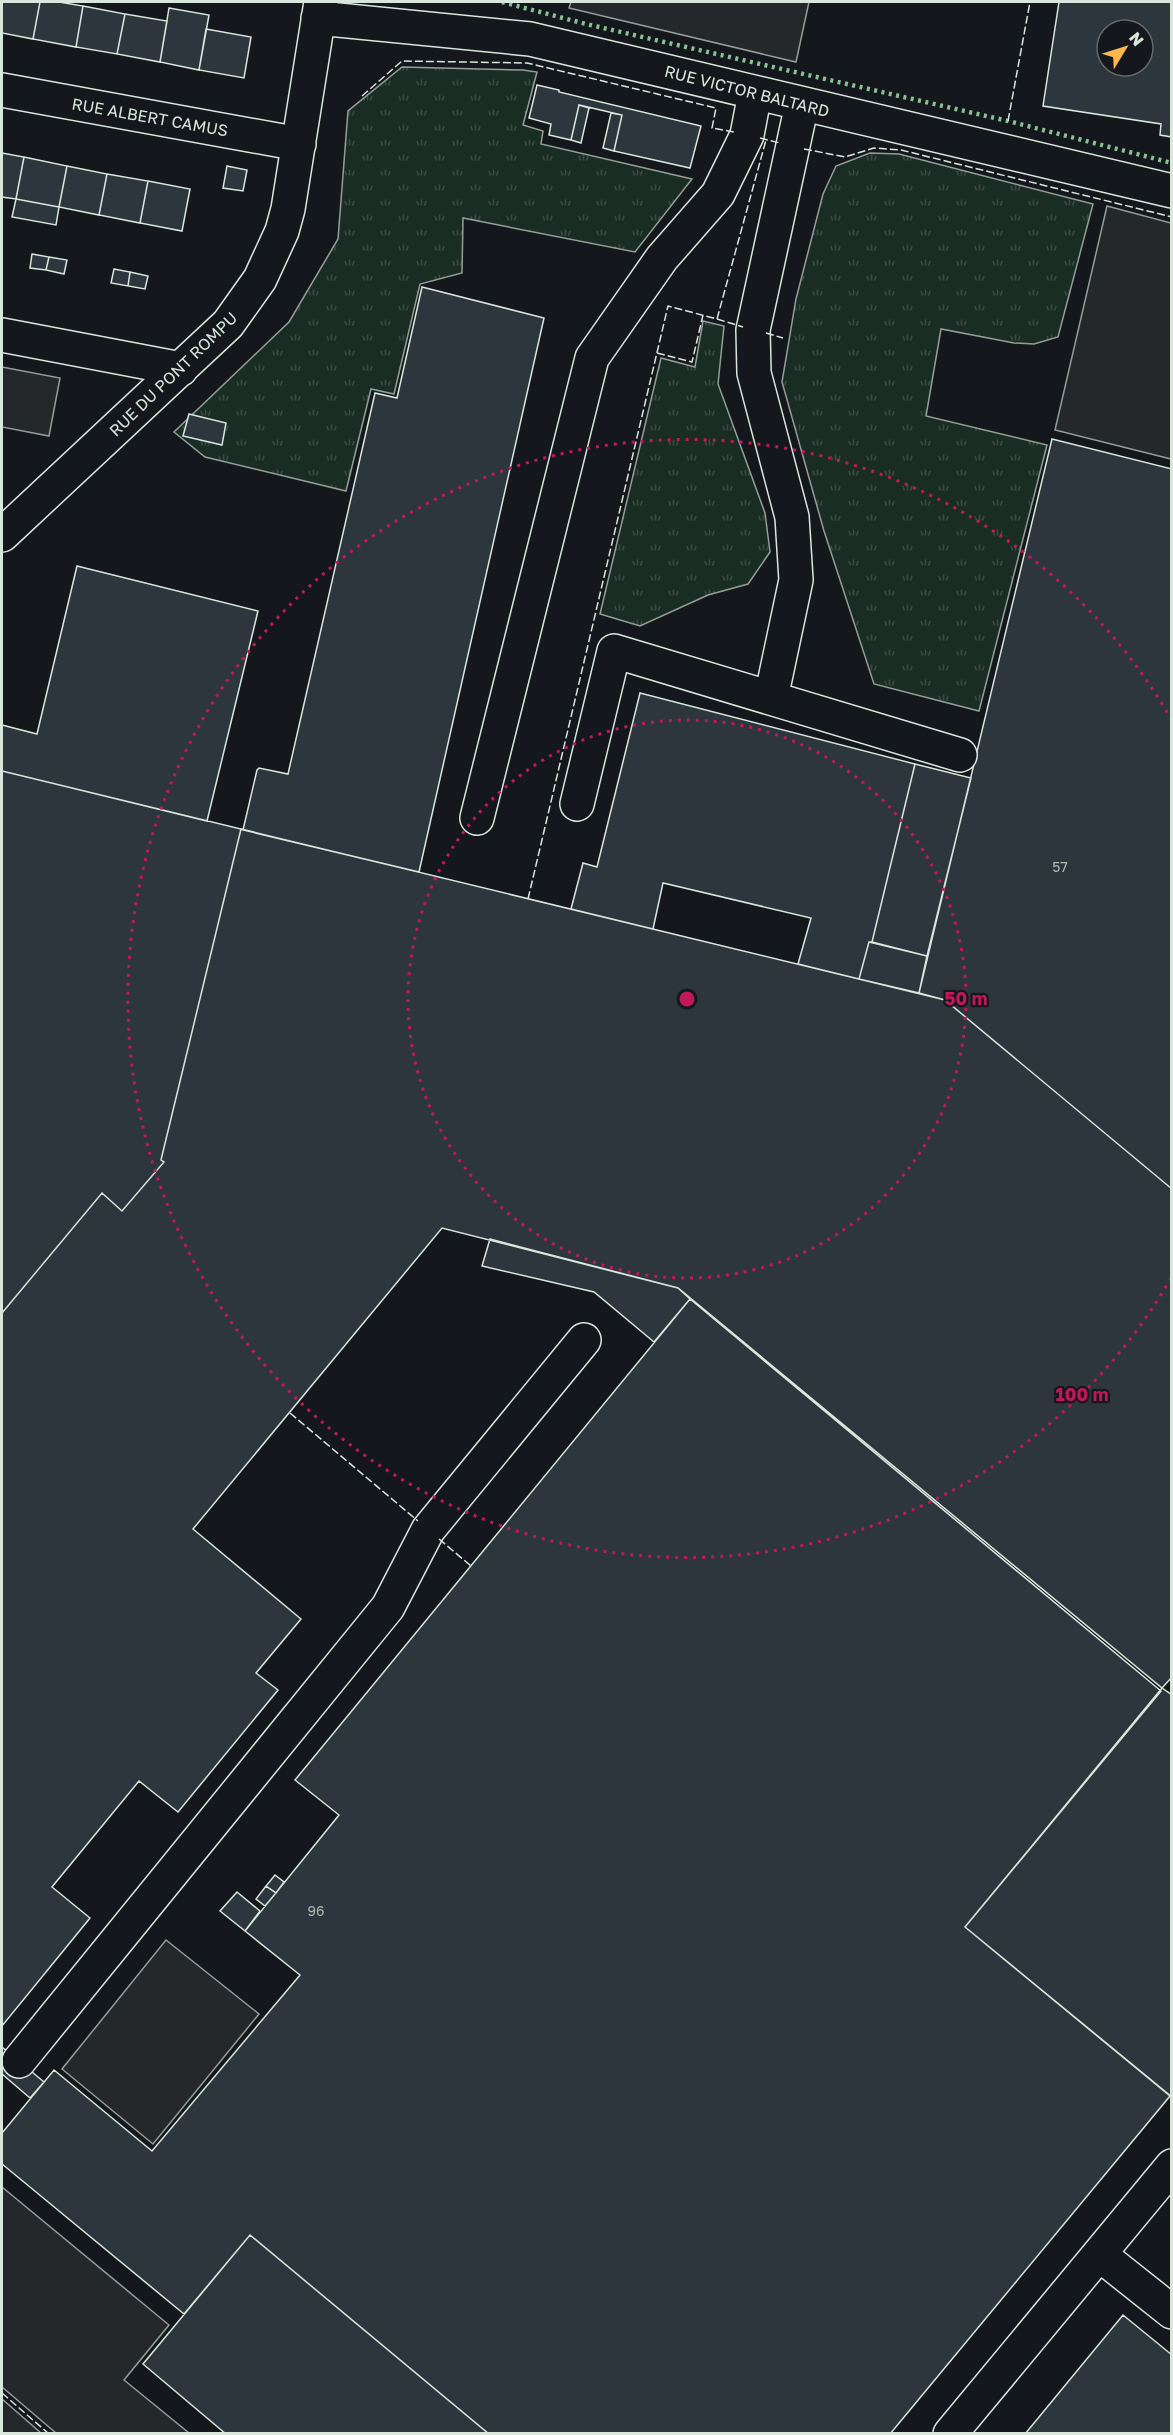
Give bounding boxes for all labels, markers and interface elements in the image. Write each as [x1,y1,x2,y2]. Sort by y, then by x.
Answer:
north arrow [1095,18,1155,78]
text: N [1125,28,1148,50]
street label: RUE VICTOR BALTARD [662,61,832,121]
street label: RUE ALBERT CAMUS [70,93,230,141]
street label: RUE DU PONT ROMPU [105,308,241,440]
house number: 57 [1052,858,1068,875]
text: 50 m [945,987,987,1009]
centre of rings [677,989,697,1009]
text: 100 m [1056,1383,1108,1405]
house number: 96 [308,1902,324,1919]

